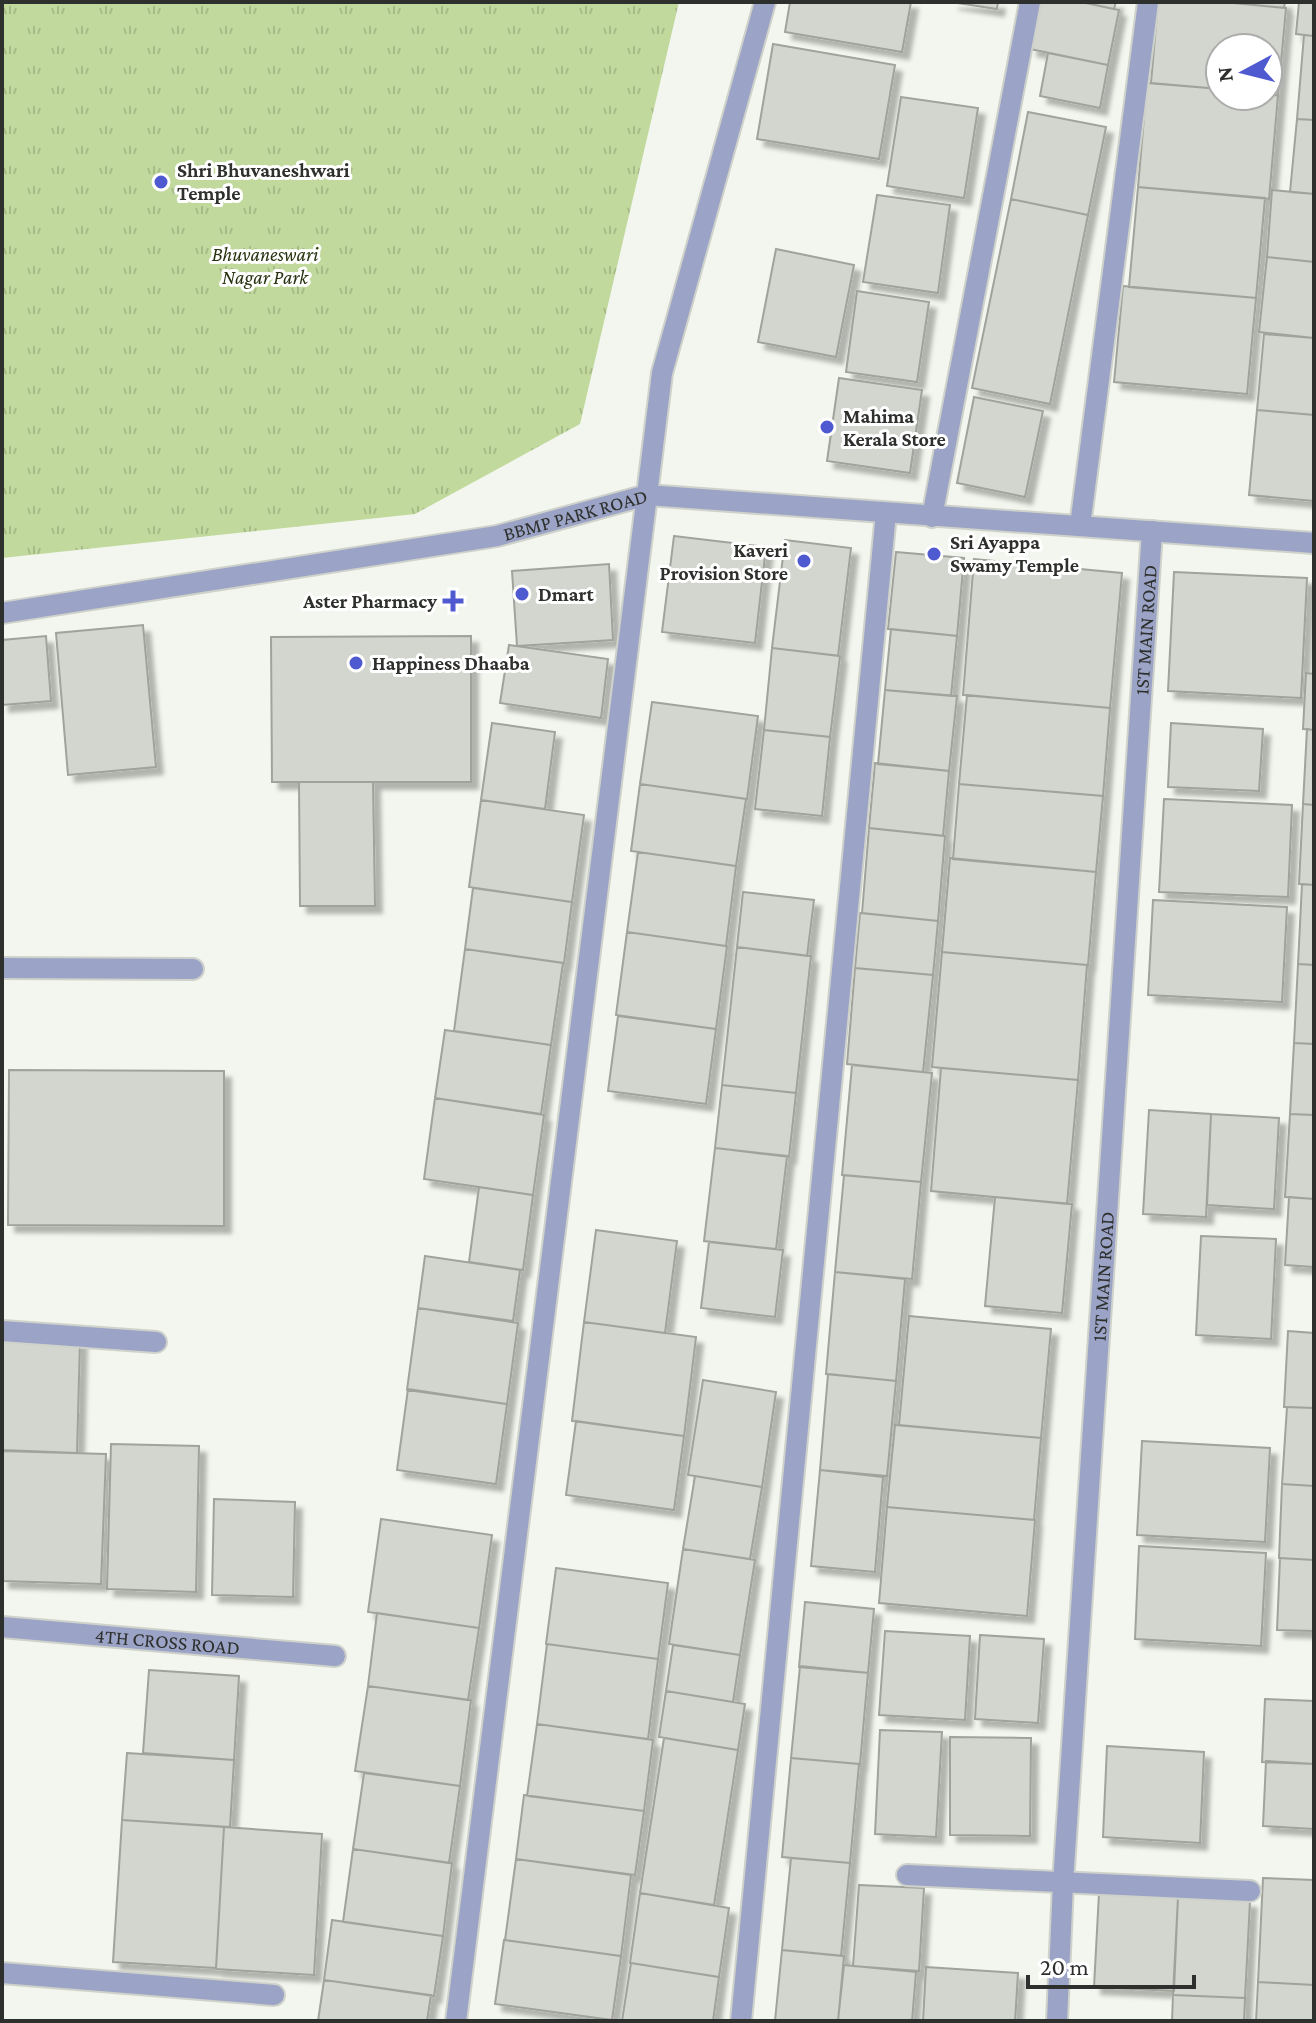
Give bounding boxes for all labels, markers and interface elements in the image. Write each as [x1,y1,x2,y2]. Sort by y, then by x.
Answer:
north arrow [1204,32,1284,112]
text: N [1211,65,1238,83]
place label: Shri Bhuvaneshwari Temple [177,159,350,204]
marker: Shri Bhuvaneshwari Temple [152,173,170,191]
park label: Bhuvaneswari Nagar Park [212,243,319,289]
place label: Mahima Kerala Store [843,405,946,450]
marker: Mahima Kerala Store [818,418,836,436]
street label: BBMP PARK ROAD [501,484,650,545]
place label: Sri Ayappa Swamy Temple [950,531,1079,576]
place label: Kaveri Provision Store [660,539,788,584]
marker: Sri Ayappa Swamy Temple [925,545,943,563]
marker: Kaveri Provision Store [795,552,813,570]
street label: 1ST MAIN ROAD [1130,564,1161,696]
place label: Dmart [538,583,594,605]
marker: Dmart [513,585,531,603]
place label: Aster Pharmacy [302,590,437,612]
marker: Aster Pharmacy [444,592,462,610]
place label: Happiness Dhaaba [372,652,530,674]
marker: Happiness Dhaaba [347,654,365,672]
street label: 1ST MAIN ROAD [1088,1211,1118,1342]
street label: 4TH CROSS ROAD [94,1624,241,1659]
scale bar [1028,1939,1194,1989]
text: 20 m [1040,1953,1089,1980]

